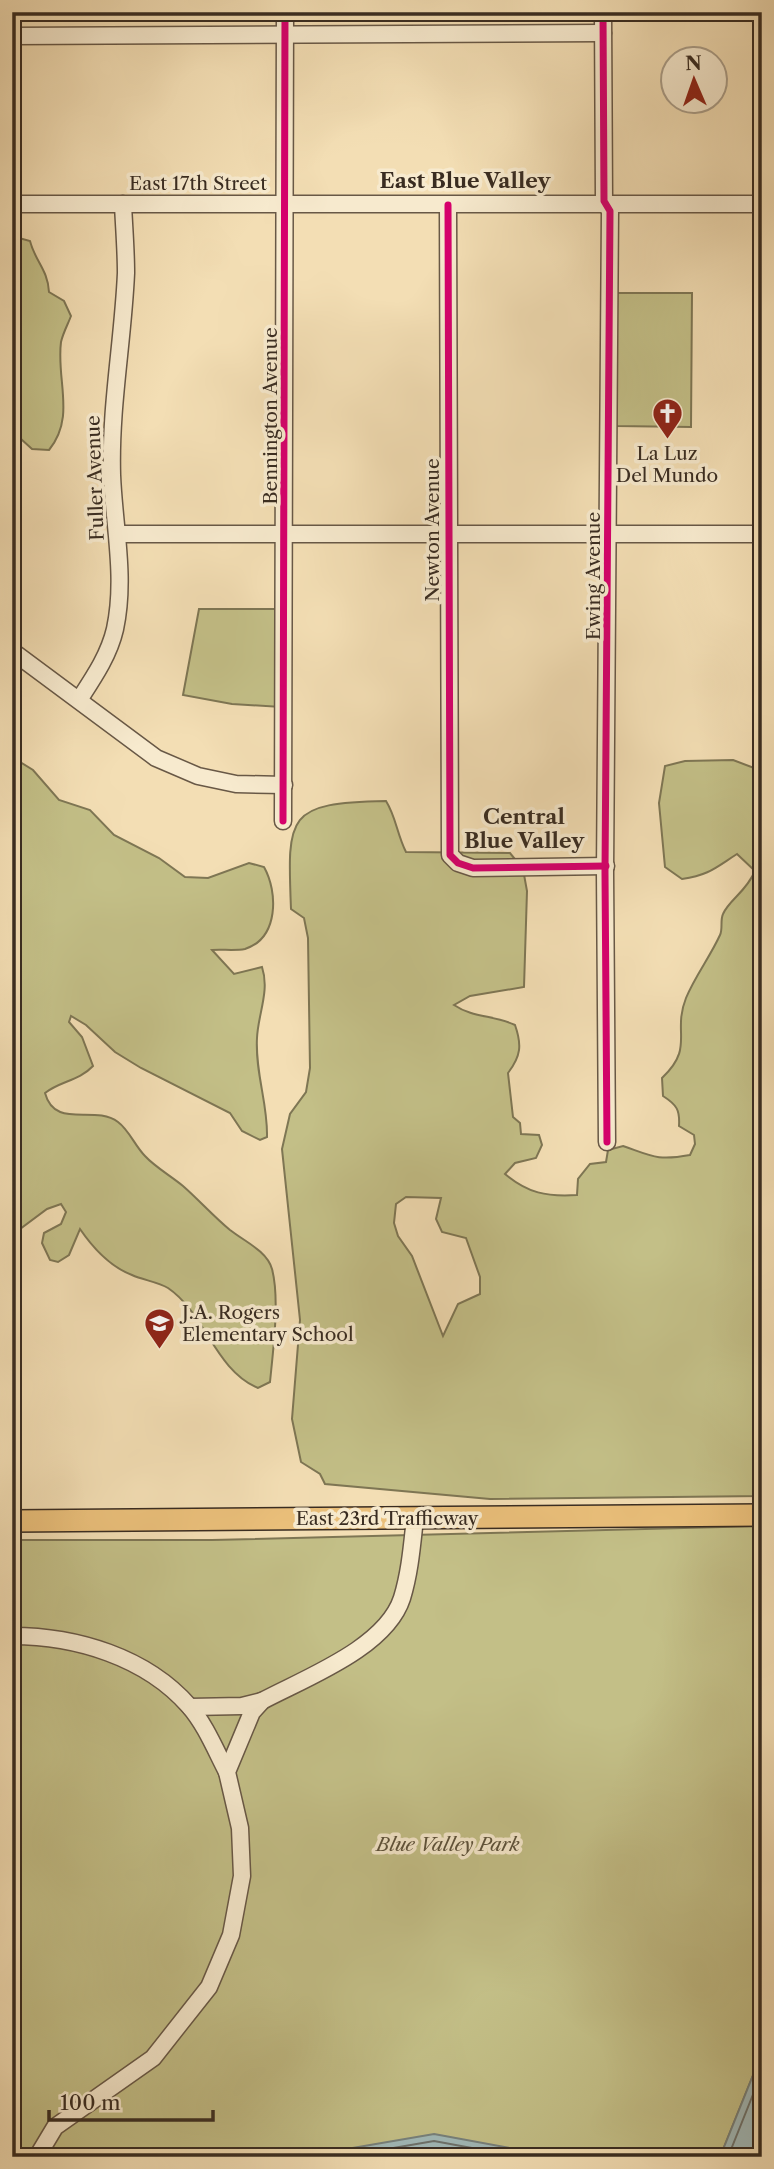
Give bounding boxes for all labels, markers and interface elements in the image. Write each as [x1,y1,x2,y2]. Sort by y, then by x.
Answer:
north arrow [658,46,728,116]
text: N [685,52,702,75]
district label: East Blue Valley [380,168,551,193]
street label: East 17th Street [129,172,267,195]
street label: Bennington Avenue [259,327,282,505]
church icon: La Luz Del Mundo [650,397,684,441]
street label: Fuller Avenue [81,415,109,541]
place label: La Luz Del Mundo [616,442,718,487]
street label: Newton Avenue [421,458,444,602]
street label: Ewing Avenue [582,512,605,640]
district label: Central Blue Valley [464,804,585,853]
place label: J.A. Rogers Elementary School [179,1301,354,1346]
school or university icon: J.A. Rogers Elementary School [142,1306,176,1350]
street label: East 23rd Trafficway [296,1507,479,1530]
park label: Blue Valley Park [374,1833,520,1856]
scale bar [49,2078,214,2122]
text: 100 m [60,2090,121,2115]

